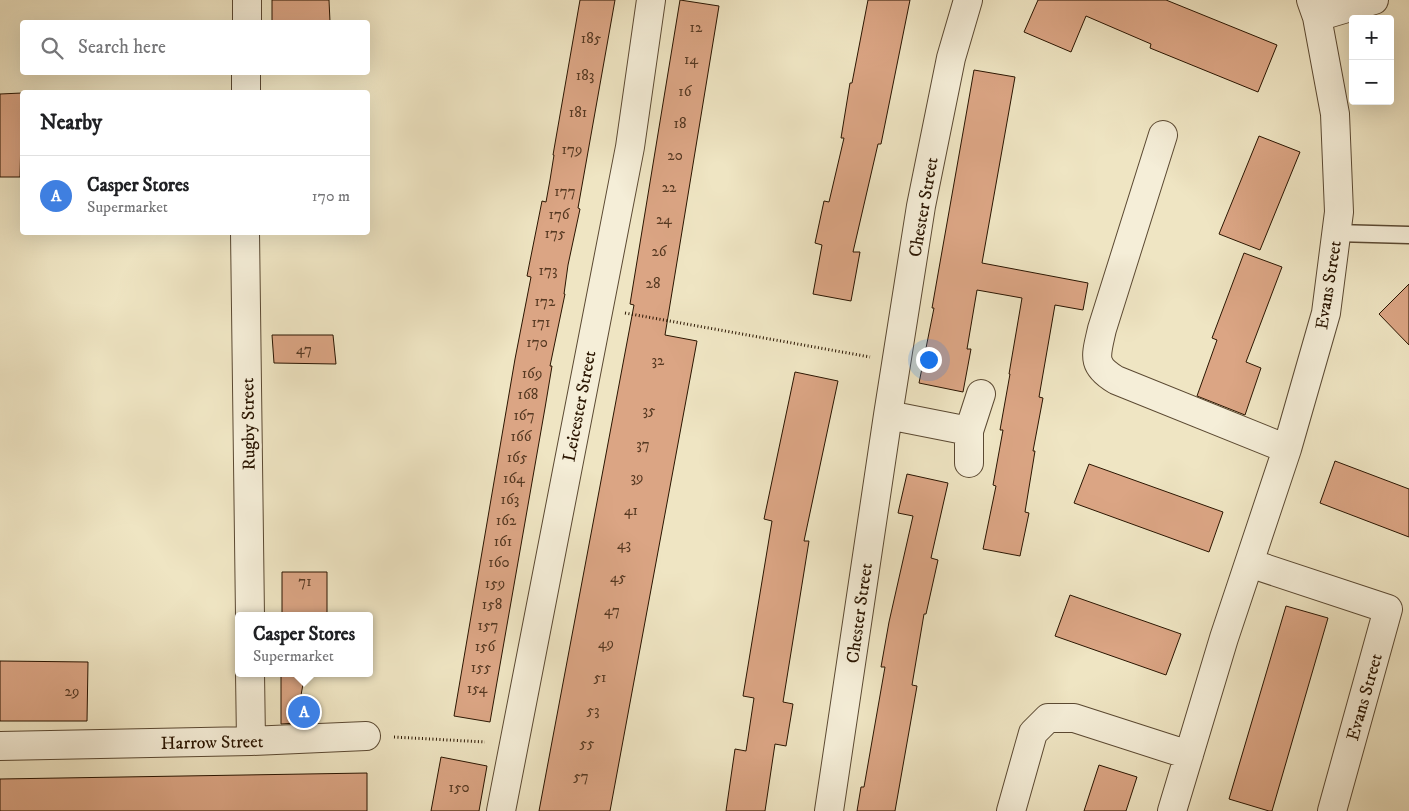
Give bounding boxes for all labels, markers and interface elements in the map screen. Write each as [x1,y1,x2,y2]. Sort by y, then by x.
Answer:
map controls [1349,15,1394,105]
button: + [1349,15,1394,60]
house number: 12 [690,18,703,37]
search box [20,20,370,75]
house number: 185 [581,29,602,48]
icon: search [38,34,66,62]
text: Search here [78,36,166,59]
house number: 14 [684,50,698,69]
button: − [1349,60,1394,105]
house number: 183 [576,66,594,85]
house number: 16 [678,82,693,101]
house number: 181 [569,103,587,122]
text: Nearby [40,110,102,136]
house number: 18 [673,114,687,133]
house number: 179 [562,140,582,159]
house number: 20 [667,146,683,165]
street label: Chester Street [904,155,944,259]
text: Casper Stores [87,174,189,197]
house number: 22 [662,178,677,197]
house number: 177 [554,182,576,201]
text: A [51,186,61,206]
text: 170 m [312,186,350,206]
text: Supermarket [87,197,168,217]
house number: 176 [548,205,571,224]
house number: 24 [656,210,672,229]
house number: 175 [545,224,566,243]
street label: Evans Street [1311,239,1347,331]
house number: 26 [651,242,668,261]
house number: 173 [538,261,558,280]
house number: 28 [646,274,660,293]
house number: 172 [535,292,556,311]
house number: 171 [532,313,550,332]
house number: 170 [526,333,548,352]
house number: 47 [296,340,312,359]
your location [916,347,942,373]
street label: Leicester Street [558,349,602,464]
house number: 32 [652,351,665,370]
house number: 169 [522,364,542,383]
street label: Rugby Street [237,377,261,471]
house number: 168 [518,385,538,404]
house number: 35 [642,401,656,420]
house number: 167 [513,406,535,425]
house number: 166 [510,427,533,446]
house number: 37 [636,435,650,454]
house number: 165 [507,448,528,467]
house number: 39 [630,468,644,487]
house number: 164 [503,469,525,488]
house number: 163 [501,490,519,509]
house number: 41 [624,501,638,520]
house number: 162 [496,511,517,530]
house number: 161 [494,532,512,551]
house number: 43 [617,535,631,554]
house number: 160 [488,553,510,572]
street label: Chester Street [842,561,878,665]
house number: 45 [610,568,627,587]
house number: 71 [298,572,312,591]
house number: 159 [485,574,505,593]
house number: 158 [482,595,502,614]
house number: 47 [604,601,620,620]
popup [235,612,373,677]
house number: 157 [478,616,498,635]
text: Casper Stores [253,623,355,646]
house number: 49 [598,634,614,653]
house number: 156 [475,637,497,656]
text: Supermarket [253,646,334,666]
street label: Evans Street [1342,651,1388,743]
house number: 155 [471,658,492,677]
house number: 51 [594,668,606,687]
house number: 154 [467,679,488,698]
house number: 29 [65,682,79,701]
pin: A [288,693,320,731]
house number: 53 [586,701,600,720]
street label: Harrow Street [160,731,264,755]
house number: 55 [580,734,595,753]
house number: 57 [573,767,589,786]
house number: 150 [449,778,469,797]

